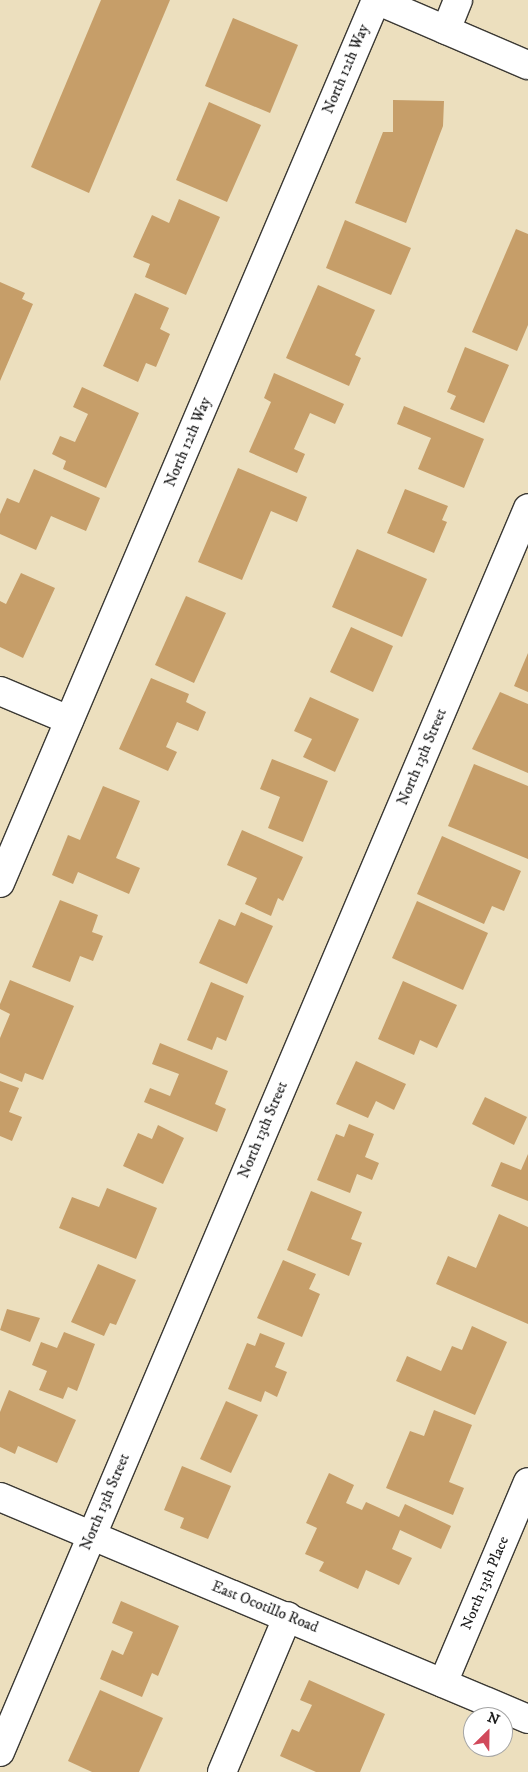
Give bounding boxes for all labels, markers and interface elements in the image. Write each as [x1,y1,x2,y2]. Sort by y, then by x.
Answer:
street label: North 12th Way [319,21,373,117]
street label: North 12th Way [161,394,215,490]
street label: North 13th Street [394,706,450,808]
street label: North 13th Street [235,1079,291,1181]
street label: North 13th Street [77,1451,133,1553]
street label: North 13th Place [457,1534,513,1632]
street label: East Ocotillo Road [209,1577,321,1637]
north arrow [463,1707,513,1757]
text: N [485,1709,502,1730]

